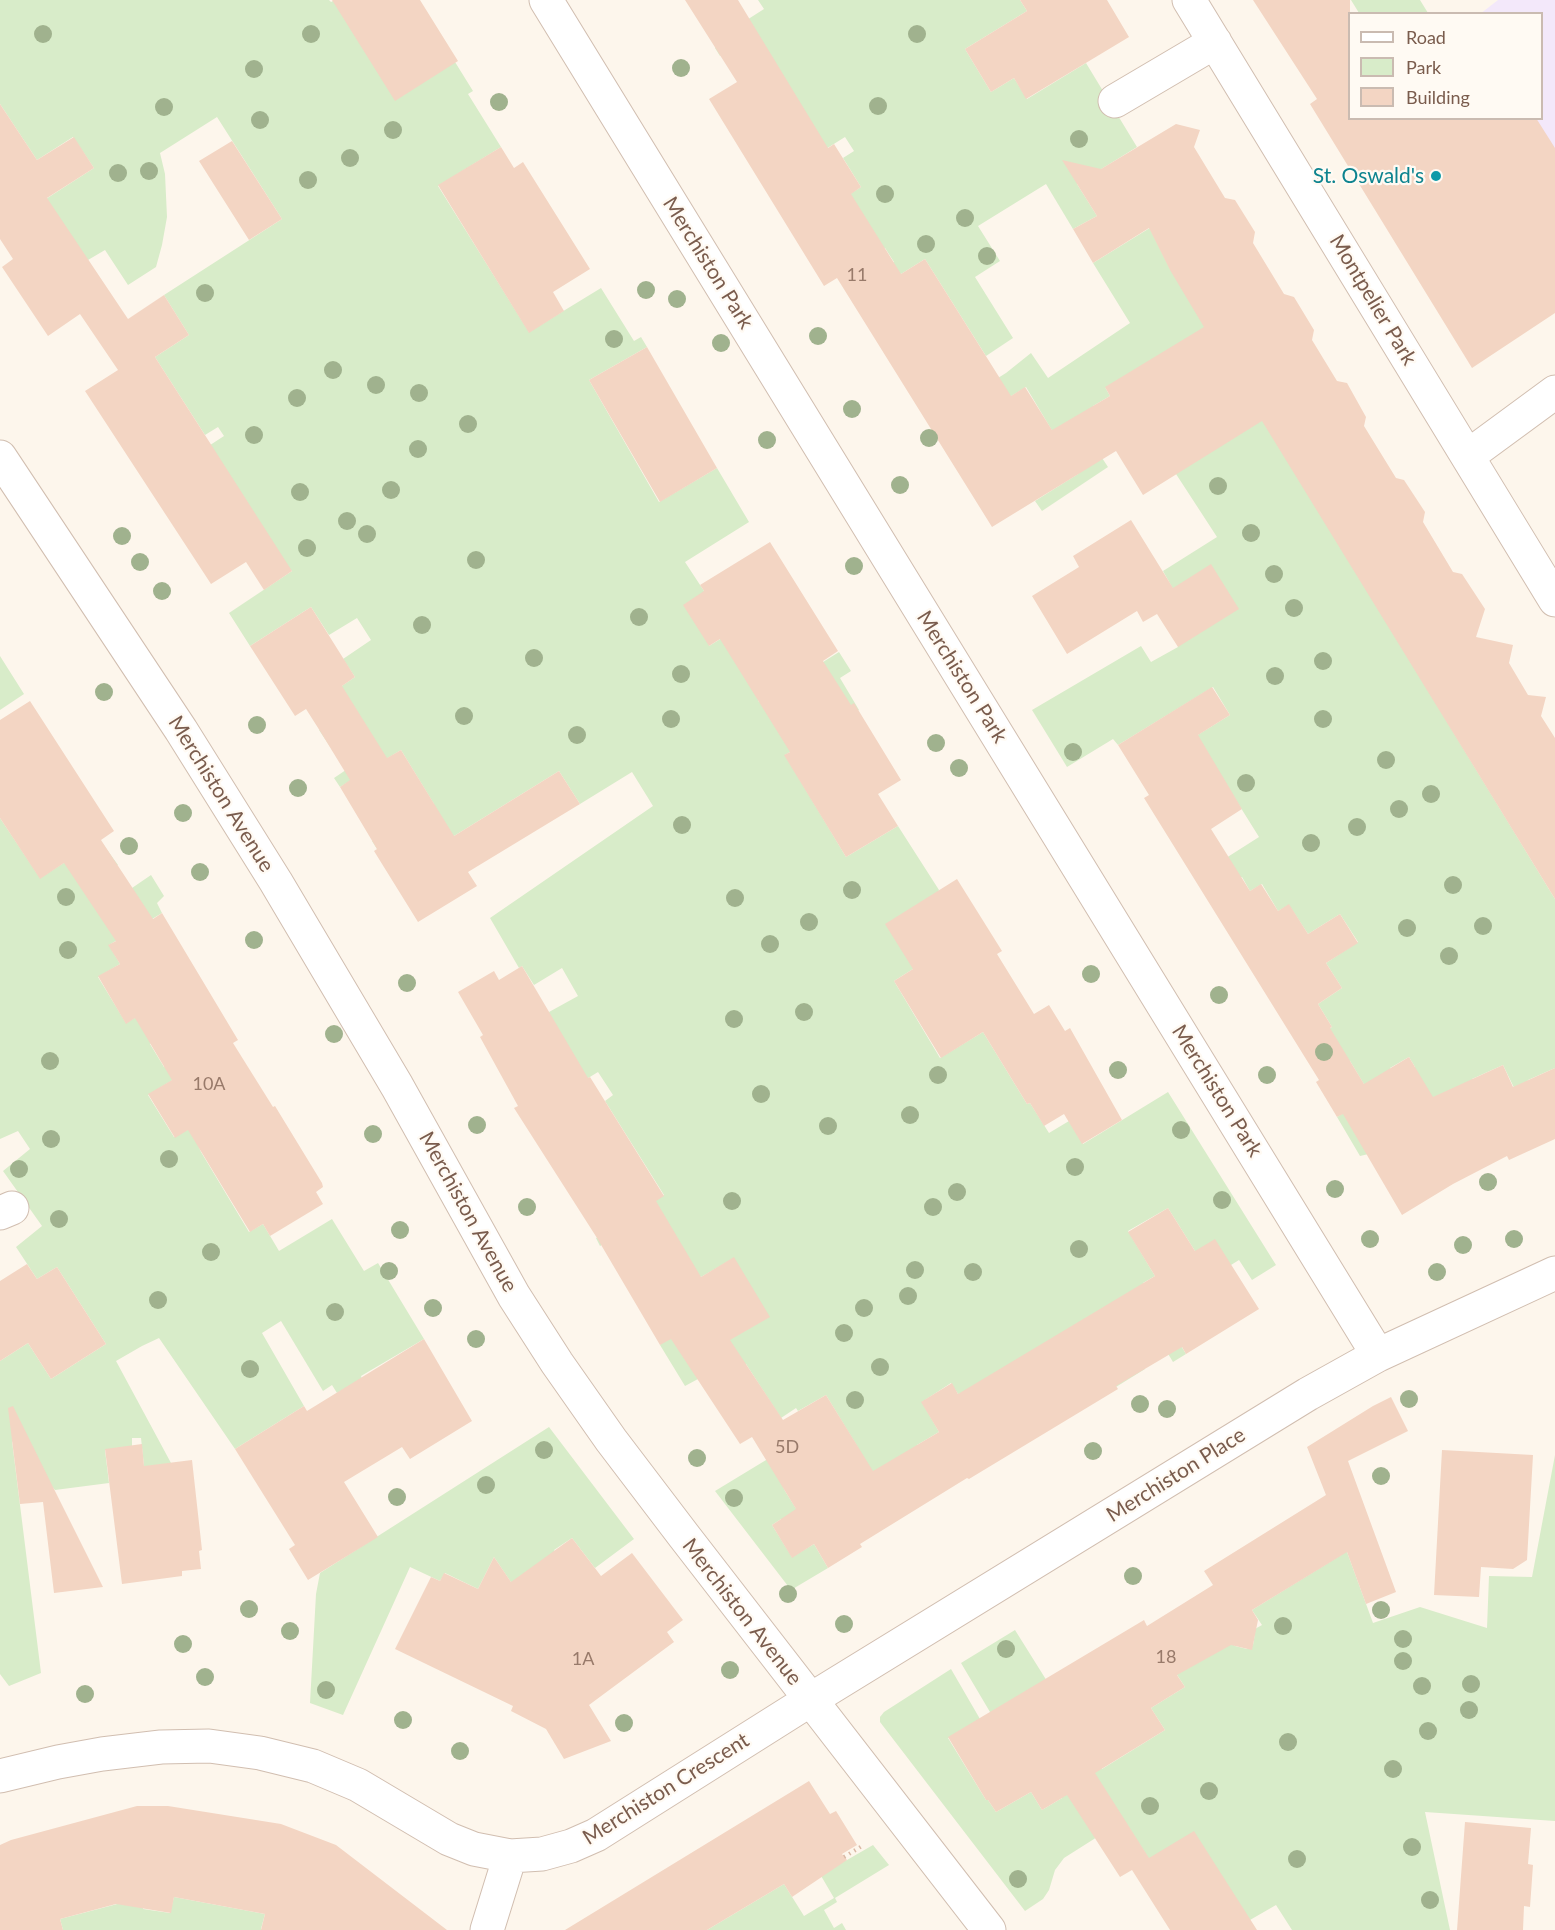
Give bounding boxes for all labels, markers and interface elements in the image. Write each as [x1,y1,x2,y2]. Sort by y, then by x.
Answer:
legend [1348,12,1543,120]
text: Road [1406,26,1446,48]
text: Park [1406,56,1441,78]
text: Building [1406,86,1470,108]
place label: St. Oswald's [1313,163,1424,189]
marker: St. Oswald's [1429,169,1443,183]
street label: Merchiston Park [657,192,759,334]
street label: Montpelier Park [1324,230,1422,370]
house number: 11 [847,264,867,286]
street label: Merchiston Park [911,606,1013,748]
street label: Merchiston Avenue [163,711,279,877]
street label: Merchiston Park [1166,1020,1268,1162]
house number: 10A [192,1073,226,1095]
street label: Merchiston Avenue [414,1127,522,1297]
street label: Merchiston Place [1102,1422,1250,1528]
house number: 5D [775,1436,799,1458]
street label: Merchiston Avenue [677,1534,807,1690]
house number: 18 [1156,1646,1176,1668]
house number: 1A [572,1648,594,1670]
street label: Merchiston Crescent [578,1728,754,1850]

